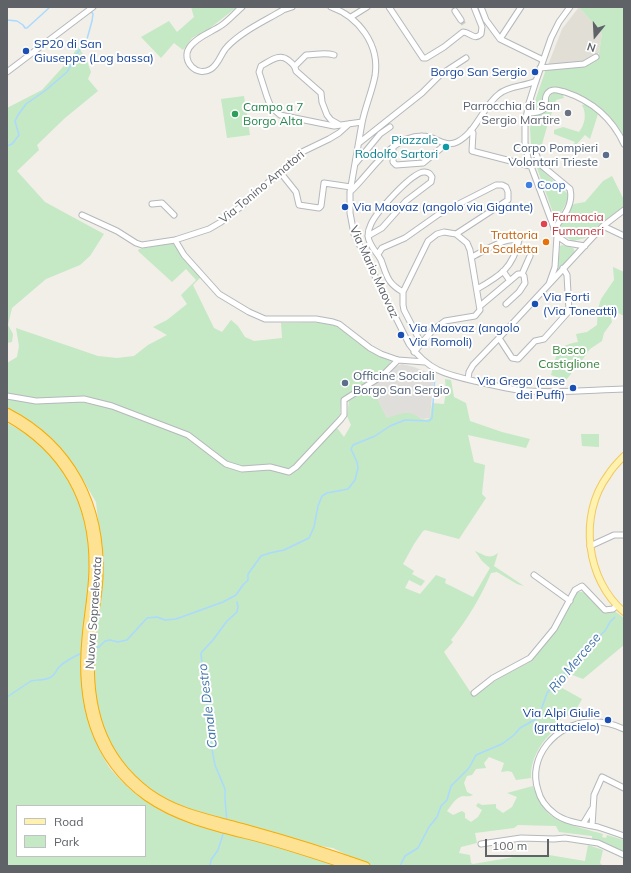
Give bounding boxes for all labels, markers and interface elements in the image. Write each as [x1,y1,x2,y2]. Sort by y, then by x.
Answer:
north arrow [575,16,615,56]
place label: SP20 di San Giuseppe (Log bassa) [34,37,154,65]
text: N [585,39,597,55]
marker: SP20 di San Giuseppe (Log bassa) [21,46,31,56]
place label: Borgo San Sergio [430,65,527,79]
marker: Borgo San Sergio [530,67,540,77]
place label: Parrocchia di San Sergio Martire [463,99,560,127]
place label: Campo a 7 Borgo Alta [243,100,303,128]
marker: Parrocchia di San Sergio Martire [563,108,573,118]
marker: Campo a 7 Borgo Alta [230,109,240,119]
place label: Piazzale Rodolfo Sartori [355,133,438,161]
place label: Corpo Pompieri Volontari Trieste [508,141,598,169]
marker: Piazzale Rodolfo Sartori [441,142,451,152]
street label: Via Tonino Amatori [217,147,307,227]
marker: Corpo Pompieri Volontari Trieste [601,150,611,160]
place label: Coop [537,178,566,192]
marker: Coop [524,180,534,190]
place label: Via Maovaz (angolo via Gigante) [353,200,534,214]
marker: Via Maovaz (angolo via Gigante) [340,202,350,212]
place label: Farmacia Fumaneri [552,210,604,238]
marker: Farmacia Fumaneri [539,219,549,229]
street label: Via Mario Maovaz [346,224,402,320]
place label: Trattoria la Scaletta [479,228,538,256]
marker: Trattoria la Scaletta [541,237,551,247]
place label: Via Forti (Via Toneatti) [543,290,618,318]
marker: Via Forti (Via Toneatti) [530,299,540,309]
place label: Via Maovaz (angolo Via Romoli) [409,321,519,349]
marker: Via Maovaz (angolo Via Romoli) [396,330,406,340]
park label: Bosco Castiglione [538,343,600,371]
place label: Officine Sociali Borgo San Sergio [353,369,450,397]
place label: Via Grego (case dei Puffi) [477,374,565,402]
marker: Officine Sociali Borgo San Sergio [340,378,350,388]
marker: Via Grego (case dei Puffi) [568,383,578,393]
street label: Nuova Sopraelevata [83,556,105,670]
water label: Rio Mercese [546,630,604,696]
water label: Canale Destro [195,663,221,749]
place label: Via Alpi Giulie (grattacielo) [523,706,600,734]
marker: Via Alpi Giulie (grattacielo) [603,715,613,725]
legend [16,805,146,857]
text: Road [54,814,83,829]
scale bar [487,831,551,857]
text: Park [54,834,79,849]
text: 100 m [492,838,527,853]

